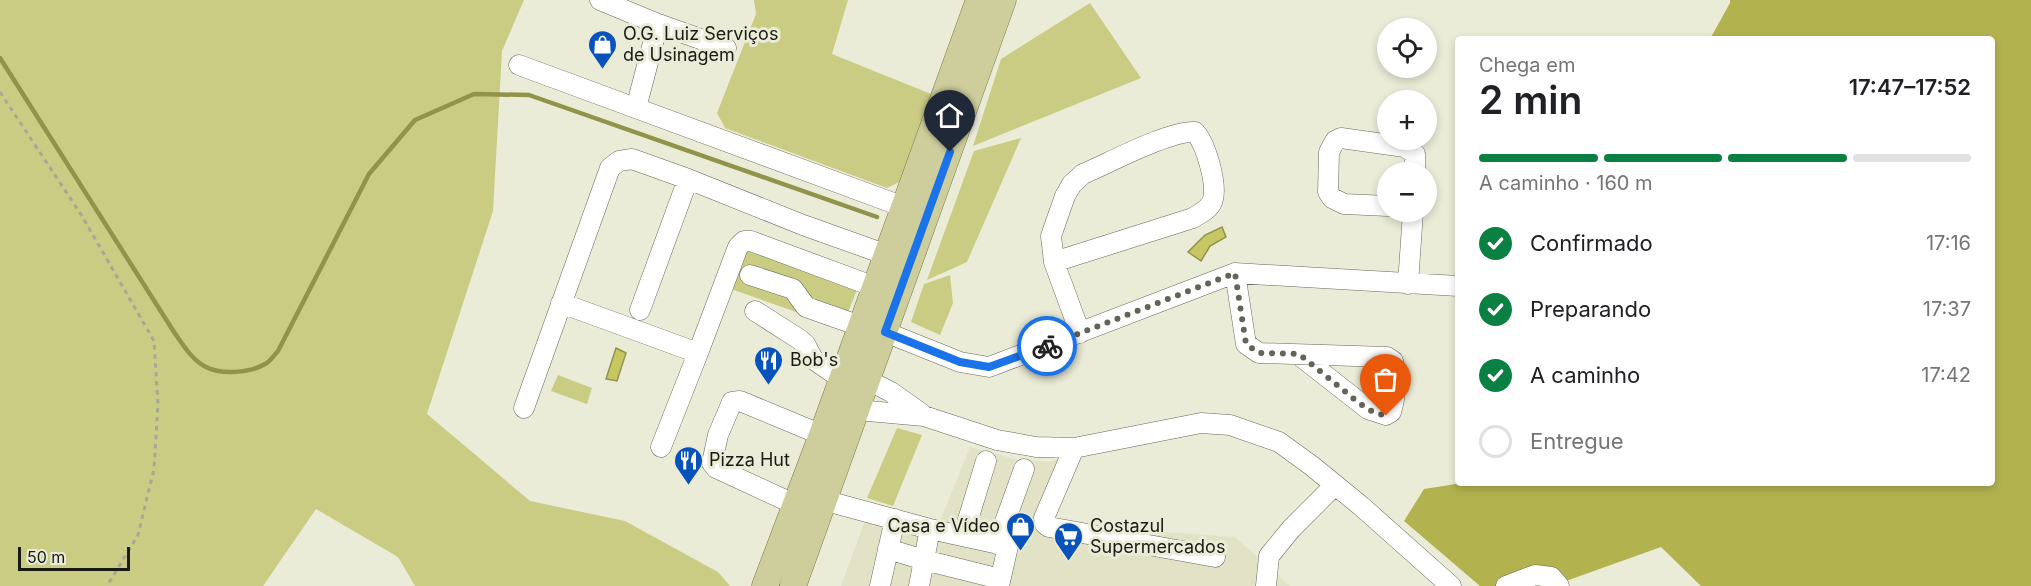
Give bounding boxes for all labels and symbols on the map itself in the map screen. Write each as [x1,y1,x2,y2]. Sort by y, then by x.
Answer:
place label: O.G. Luiz Serviços de Usinagem [623,23,778,65]
shop icon: O.G. Luiz Serviços de Usinagem [586,28,618,70]
pin [924,90,975,152]
courier [1017,316,1077,376]
restaurant icon: Bob's [753,344,785,386]
place label: Bob's [790,349,838,370]
pin [1360,354,1411,416]
restaurant icon: Pizza Hut [672,444,704,486]
place label: Pizza Hut [709,449,790,470]
shop icon: Casa e Vídeo [1005,510,1037,552]
place label: Casa e Vídeo [887,515,1000,536]
place label: Costazul Supermercados [1090,515,1225,557]
supermarket icon: Costazul Supermercados [1053,520,1085,562]
scale bar [18,544,130,572]

